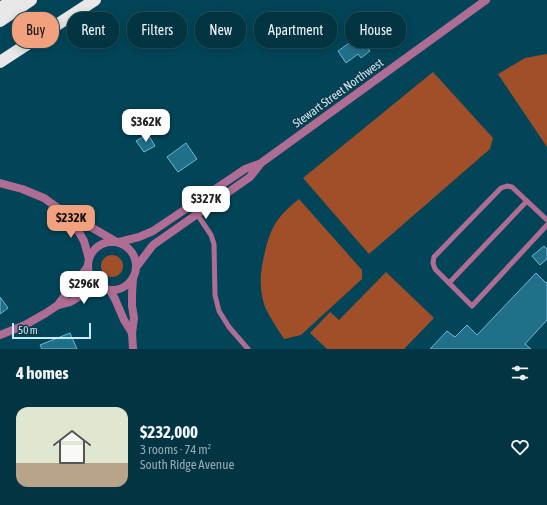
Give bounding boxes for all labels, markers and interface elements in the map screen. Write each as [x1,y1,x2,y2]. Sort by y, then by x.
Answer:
chip: Buy [12,12,59,48]
chip: Rent [67,12,119,48]
chip: Filters [127,12,187,48]
chip: New [195,12,246,48]
chip: Apartment [254,12,337,48]
chip: House [345,12,406,48]
street label: Stewart Street Northwest [290,55,386,131]
pin: $362K [118,109,174,143]
text: $362K [131,114,161,129]
pin: $327K [178,186,234,220]
text: $327K [191,191,221,206]
pin: $232K [43,205,99,239]
text: $232K [56,210,86,225]
pin: $296K [56,271,112,305]
text: $296K [69,276,99,291]
scale bar [12,321,91,340]
text: 50 m [18,324,38,336]
icon: filters [509,362,531,384]
text: 4 homes [16,363,69,383]
text: $232,000 [140,422,198,442]
icon: home [48,423,96,471]
icon: heart [509,436,531,458]
text: 3 rooms · 74 m² [140,442,211,457]
text: South Ridge Avenue [140,457,234,472]

